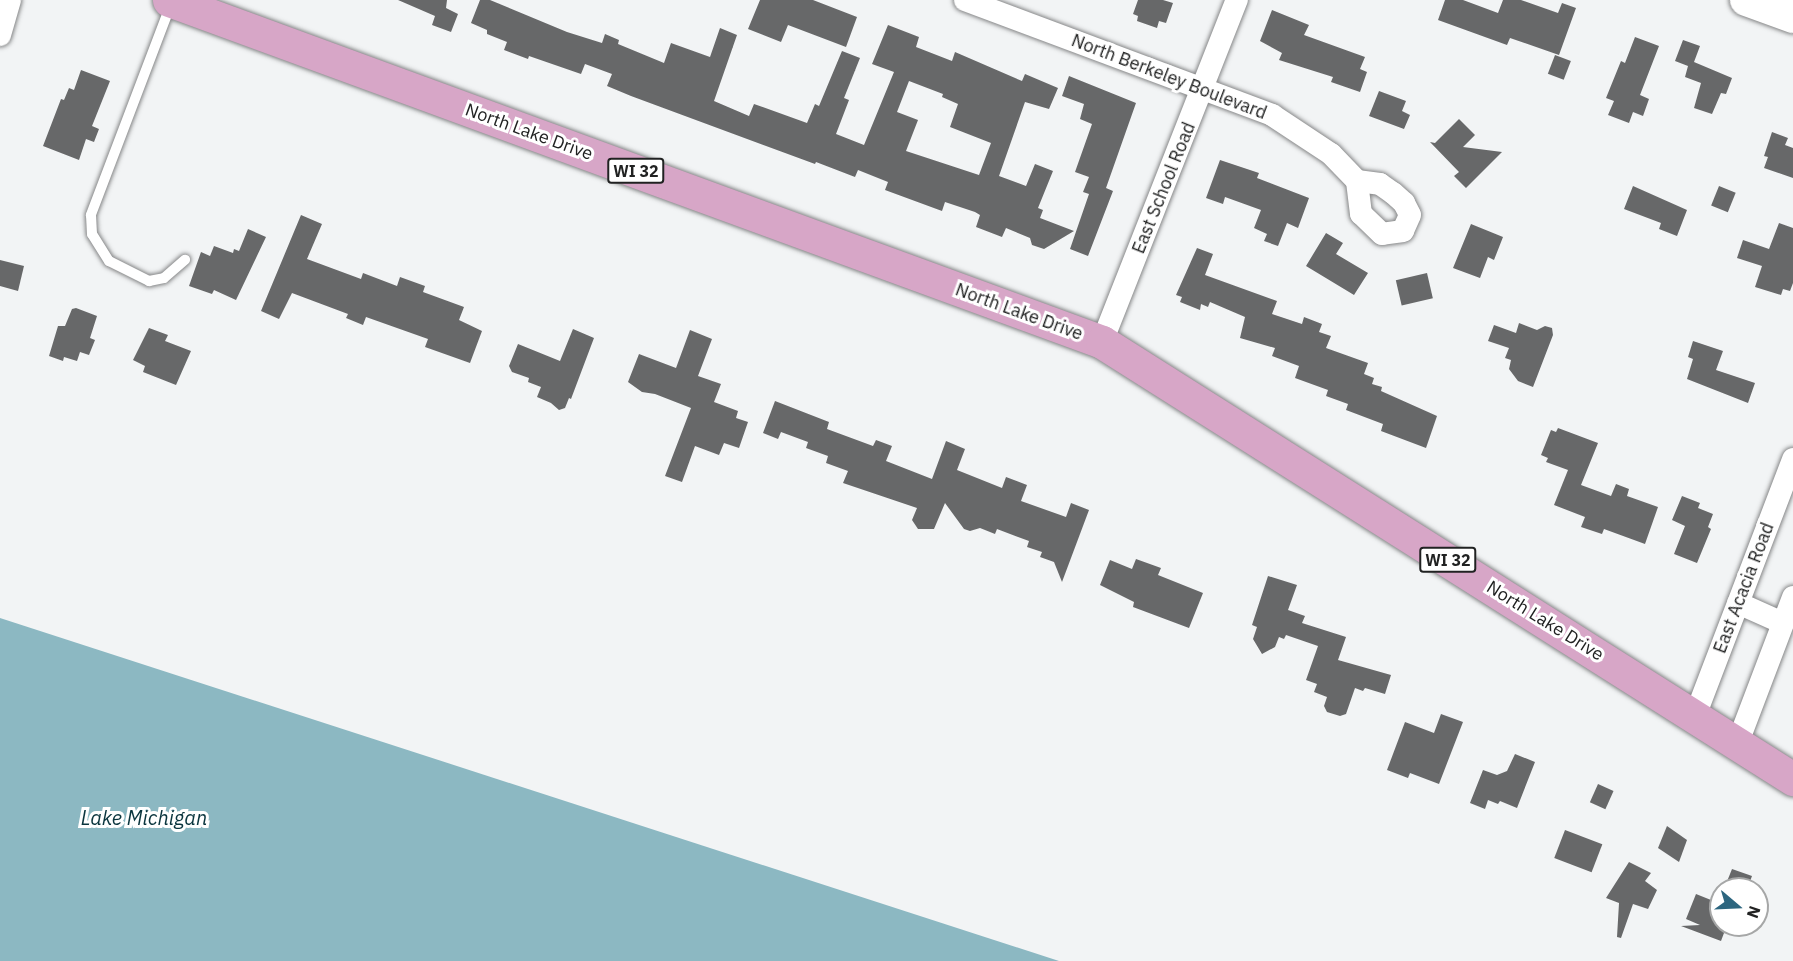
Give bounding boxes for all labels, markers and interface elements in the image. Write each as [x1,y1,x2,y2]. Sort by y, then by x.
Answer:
street label: North Berkeley Boulevard [1068,30,1270,124]
street label: North Lake Drive [462,99,596,165]
street label: East School Road [1128,119,1200,257]
road number: WI 32 [606,158,666,184]
street label: North Lake Drive [952,279,1086,345]
street label: East Acacia Road [1709,520,1779,656]
road number: WI 32 [1418,547,1478,573]
street label: North Lake Drive [1482,576,1608,666]
water label: Lake Michigan [81,805,207,829]
north arrow [1709,877,1769,937]
text: N [1743,903,1765,921]

